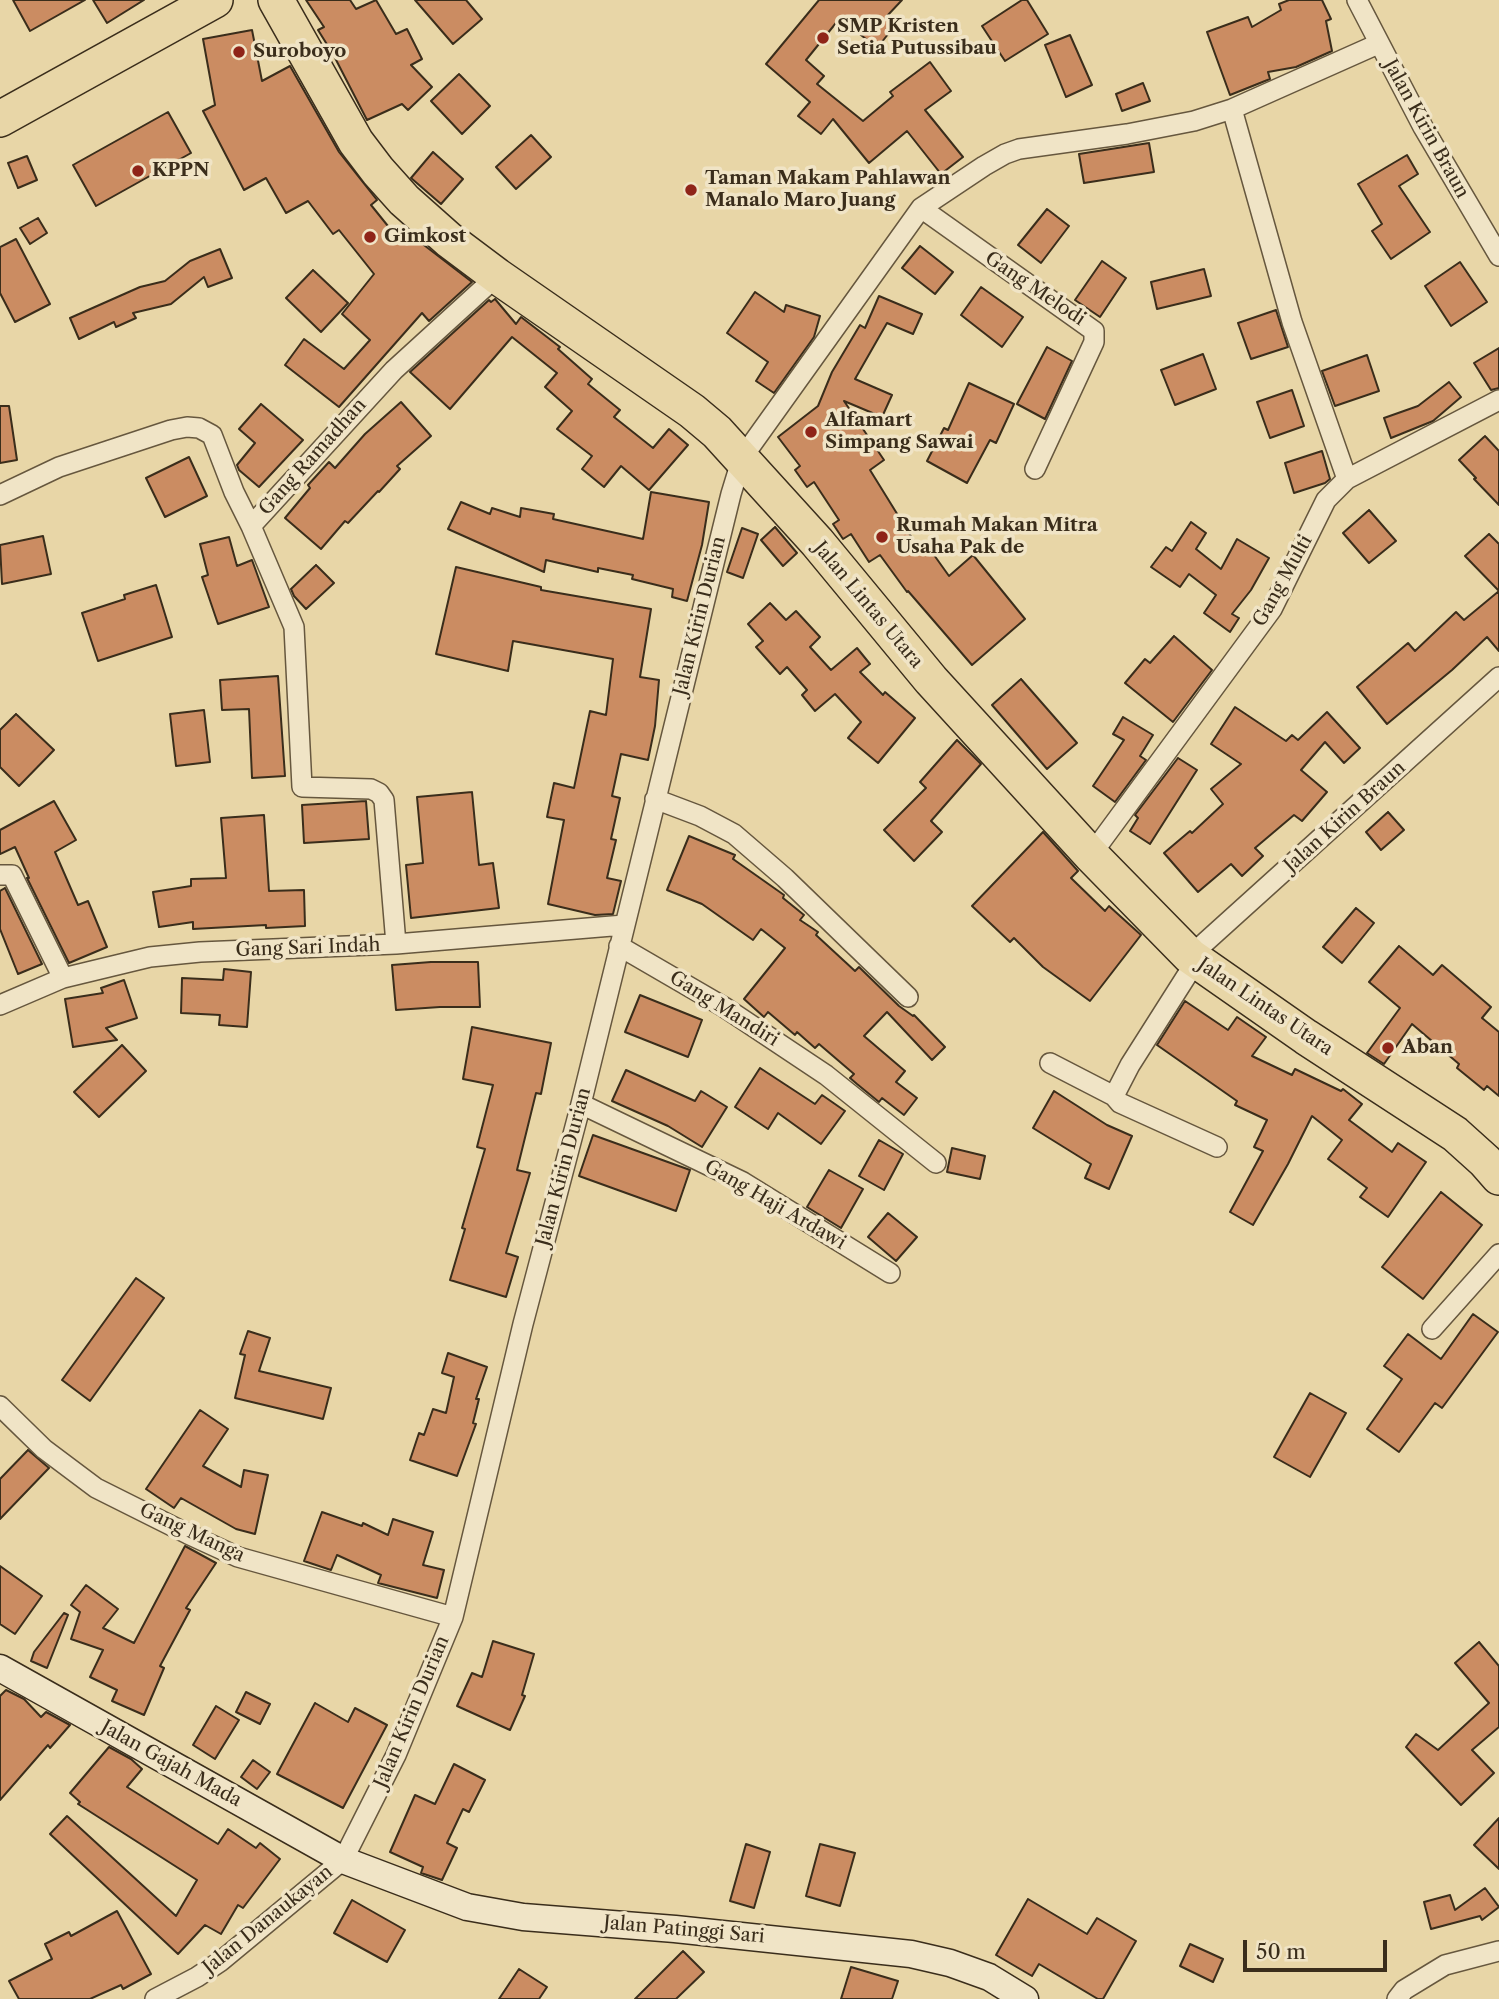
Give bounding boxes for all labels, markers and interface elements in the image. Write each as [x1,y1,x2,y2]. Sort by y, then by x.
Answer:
place label: SMP Kristen Setia Putussibau [837,16,997,60]
marker: SMP Kristen Setia Putussibau [815,30,831,46]
place label: Suroboyo [253,41,346,63]
marker: Suroboyo [231,44,247,60]
street label: Jalan Kirin Braun [1378,56,1474,202]
place label: KPPN [152,160,210,182]
marker: KPPN [130,163,146,179]
place label: Taman Makam Pahlawan Manalo Maro Juang [705,168,950,212]
marker: Taman Makam Pahlawan Manalo Maro Juang [683,182,699,198]
place label: Gimkost [384,226,466,248]
marker: Gimkost [362,229,378,245]
street label: Gang Melodi [980,247,1090,331]
street label: Gang Ramadhan [255,394,371,520]
place label: Alfamart Simpang Sawai [825,410,973,454]
marker: Alfamart Simpang Sawai [803,424,819,440]
place label: Rumah Makan Mitra Usaha Pak de [896,515,1098,559]
marker: Rumah Makan Mitra Usaha Pak de [874,529,890,545]
street label: Gang Multi [1249,531,1317,631]
street label: Jalan Kirin Durian [669,534,731,698]
street label: Jalan Lintas Utara [808,537,928,673]
street label: Jalan Kirin Braun [1280,757,1410,877]
street label: Gang Sari Indah [235,934,381,962]
street label: Jalan Lintas Utara [1193,953,1337,1061]
street label: Gang Mandiri [665,966,783,1052]
place label: Aban [1402,1037,1453,1059]
marker: Aban [1380,1040,1396,1056]
street label: Jalan Kirin Durian [532,1085,596,1249]
street label: Gang Haji Ardawi [700,1155,850,1255]
street label: Gang Manga [136,1499,248,1567]
street label: Jalan Kirin Durian [370,1632,454,1792]
street label: Jalan Gajah Mada [97,1716,245,1812]
street label: Jalan Danaukayan [199,1861,337,1979]
street label: Jalan Patinggi Sari [602,1912,766,1948]
scale bar [1247,1926,1390,1970]
text: 50 m [1256,1939,1306,1964]

